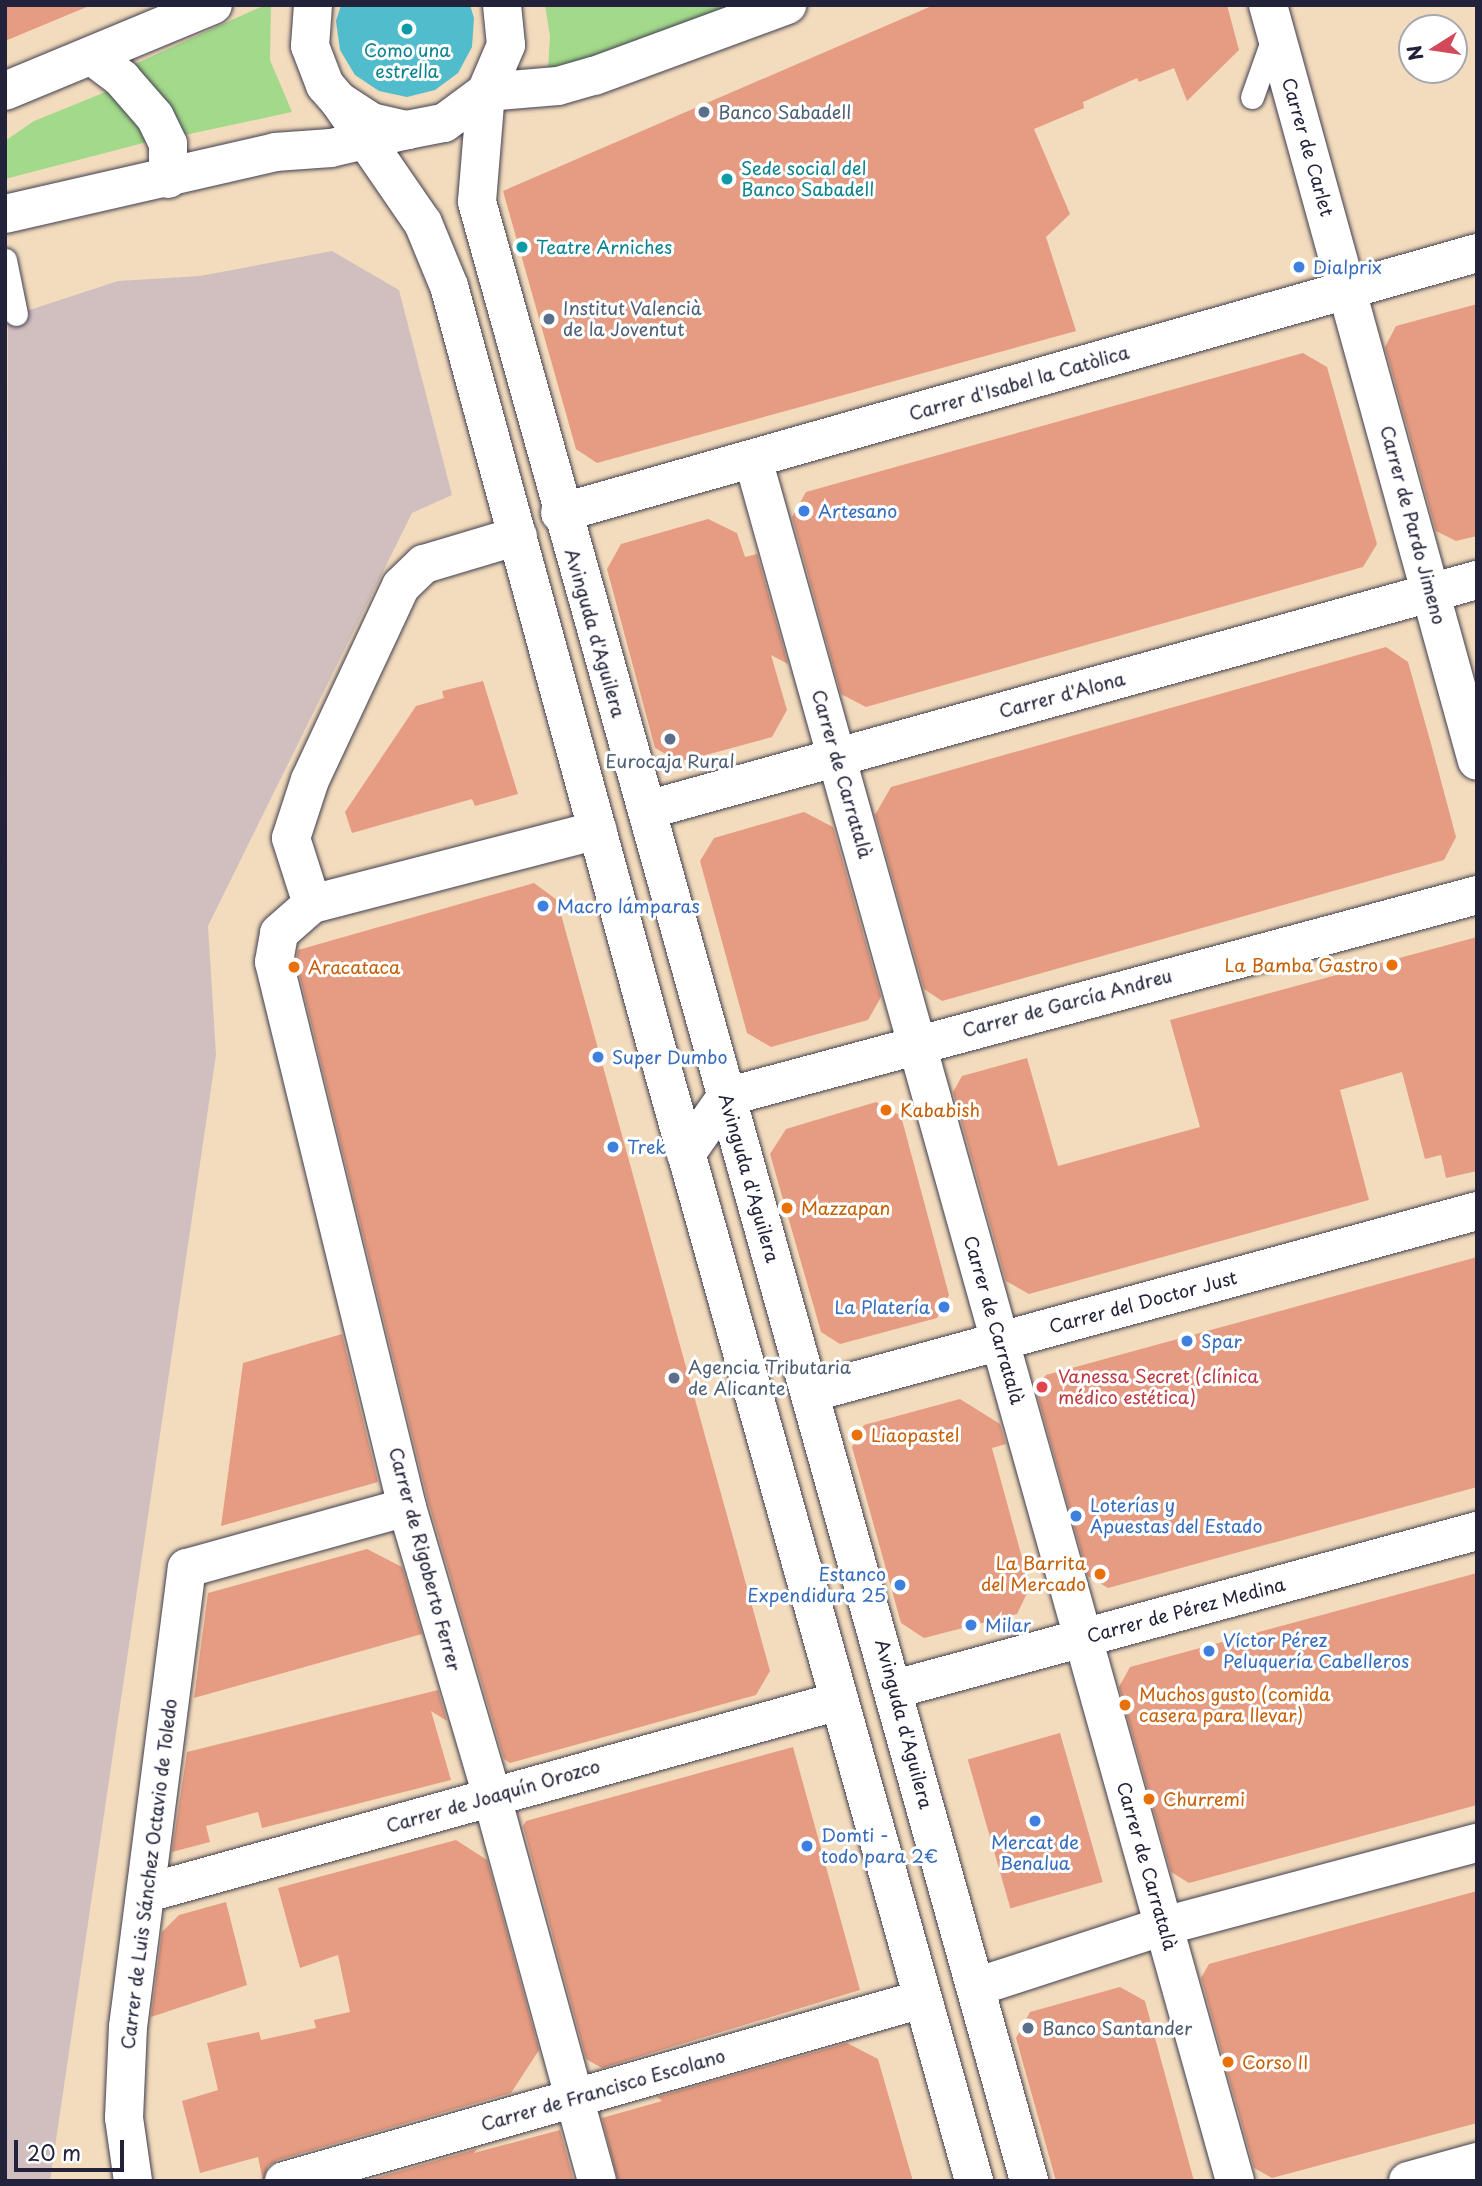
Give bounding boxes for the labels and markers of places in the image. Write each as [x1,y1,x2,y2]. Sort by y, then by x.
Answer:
marker: Como una estrella [399,21,415,37]
place label: Como una estrella [363,40,451,82]
place label: Banco Sabadell [718,101,851,123]
marker: Banco Sabadell [696,104,712,120]
place label: Sede social del Banco Sabadell [741,158,874,200]
marker: Sede social del Banco Sabadell [719,171,735,187]
place label: Teatre Arniches [536,236,674,258]
marker: Teatre Arniches [514,239,530,255]
place label: Dialprix [1313,256,1382,278]
marker: Dialprix [1291,259,1307,275]
place label: Institut Valencià de la Joventut [563,298,703,340]
marker: Institut Valencià de la Joventut [541,311,557,327]
place label: Artesano [818,500,897,522]
marker: Artesano [796,503,812,519]
marker: Eurocaja Rural [662,731,678,747]
place label: Eurocaja Rural [605,750,735,772]
place label: Macro lámparas [557,895,700,917]
marker: Macro lámparas [535,898,551,914]
place label: La Bamba Gastro [1223,954,1378,976]
place label: Aracataca [308,956,400,978]
marker: La Bamba Gastro [1384,957,1400,973]
marker: Aracataca [286,959,302,975]
place label: Super Dumbo [612,1046,730,1068]
marker: Super Dumbo [590,1049,606,1065]
place label: Kababish [900,1099,980,1121]
marker: Kababish [878,1102,894,1118]
place label: Trek [627,1136,666,1158]
marker: Trek [605,1139,621,1155]
place label: Mazzapan [801,1197,890,1219]
marker: Mazzapan [779,1200,795,1216]
place label: La Platería [834,1296,930,1318]
marker: La Platería [936,1299,952,1315]
place label: Spar [1201,1330,1242,1352]
marker: Spar [1179,1333,1195,1349]
place label: Agencia Tributaria de Alicante [688,1357,851,1400]
place label: Vanessa Secret (clínica médico estética) [1058,1366,1259,1408]
marker: Agencia Tributaria de Alicante [666,1370,682,1386]
marker: Vanessa Secret (clínica médico estética) [1032,1377,1052,1397]
place label: Liaopastel [871,1424,959,1446]
marker: Liaopastel [849,1427,865,1443]
place label: Loterías y Apuestas del Estado [1090,1495,1264,1538]
marker: Loterías y Apuestas del Estado [1068,1508,1084,1524]
place label: La Barrita del Mercado [980,1553,1086,1596]
place label: Estanco Expendidura 25 [747,1564,886,1606]
marker: La Barrita del Mercado [1092,1566,1108,1582]
marker: Estanco Expendidura 25 [892,1577,908,1593]
place label: Milar [985,1614,1031,1636]
marker: Milar [963,1617,979,1633]
place label: Víctor Pérez Peluquería Cabelleros [1223,1630,1409,1672]
marker: Víctor Pérez Peluquería Cabelleros [1201,1643,1217,1659]
place label: Muchos gusto (comida casera para llevar) [1139,1684,1331,1726]
marker: Muchos gusto (comida casera para llevar) [1117,1697,1133,1713]
place label: Churremi [1163,1788,1245,1810]
marker: Churremi [1141,1791,1157,1807]
marker: Mercat de Benalua [1027,1813,1043,1829]
place label: Domti - todo para 2€ [821,1825,939,1868]
place label: Mercat de Benalua [991,1832,1079,1874]
marker: Domti - todo para 2€ [799,1838,815,1854]
place label: Banco Santander [1042,2017,1192,2039]
marker: Banco Santander [1020,2020,1036,2036]
place label: Corso II [1242,2051,1309,2073]
marker: Corso II [1220,2054,1236,2070]

